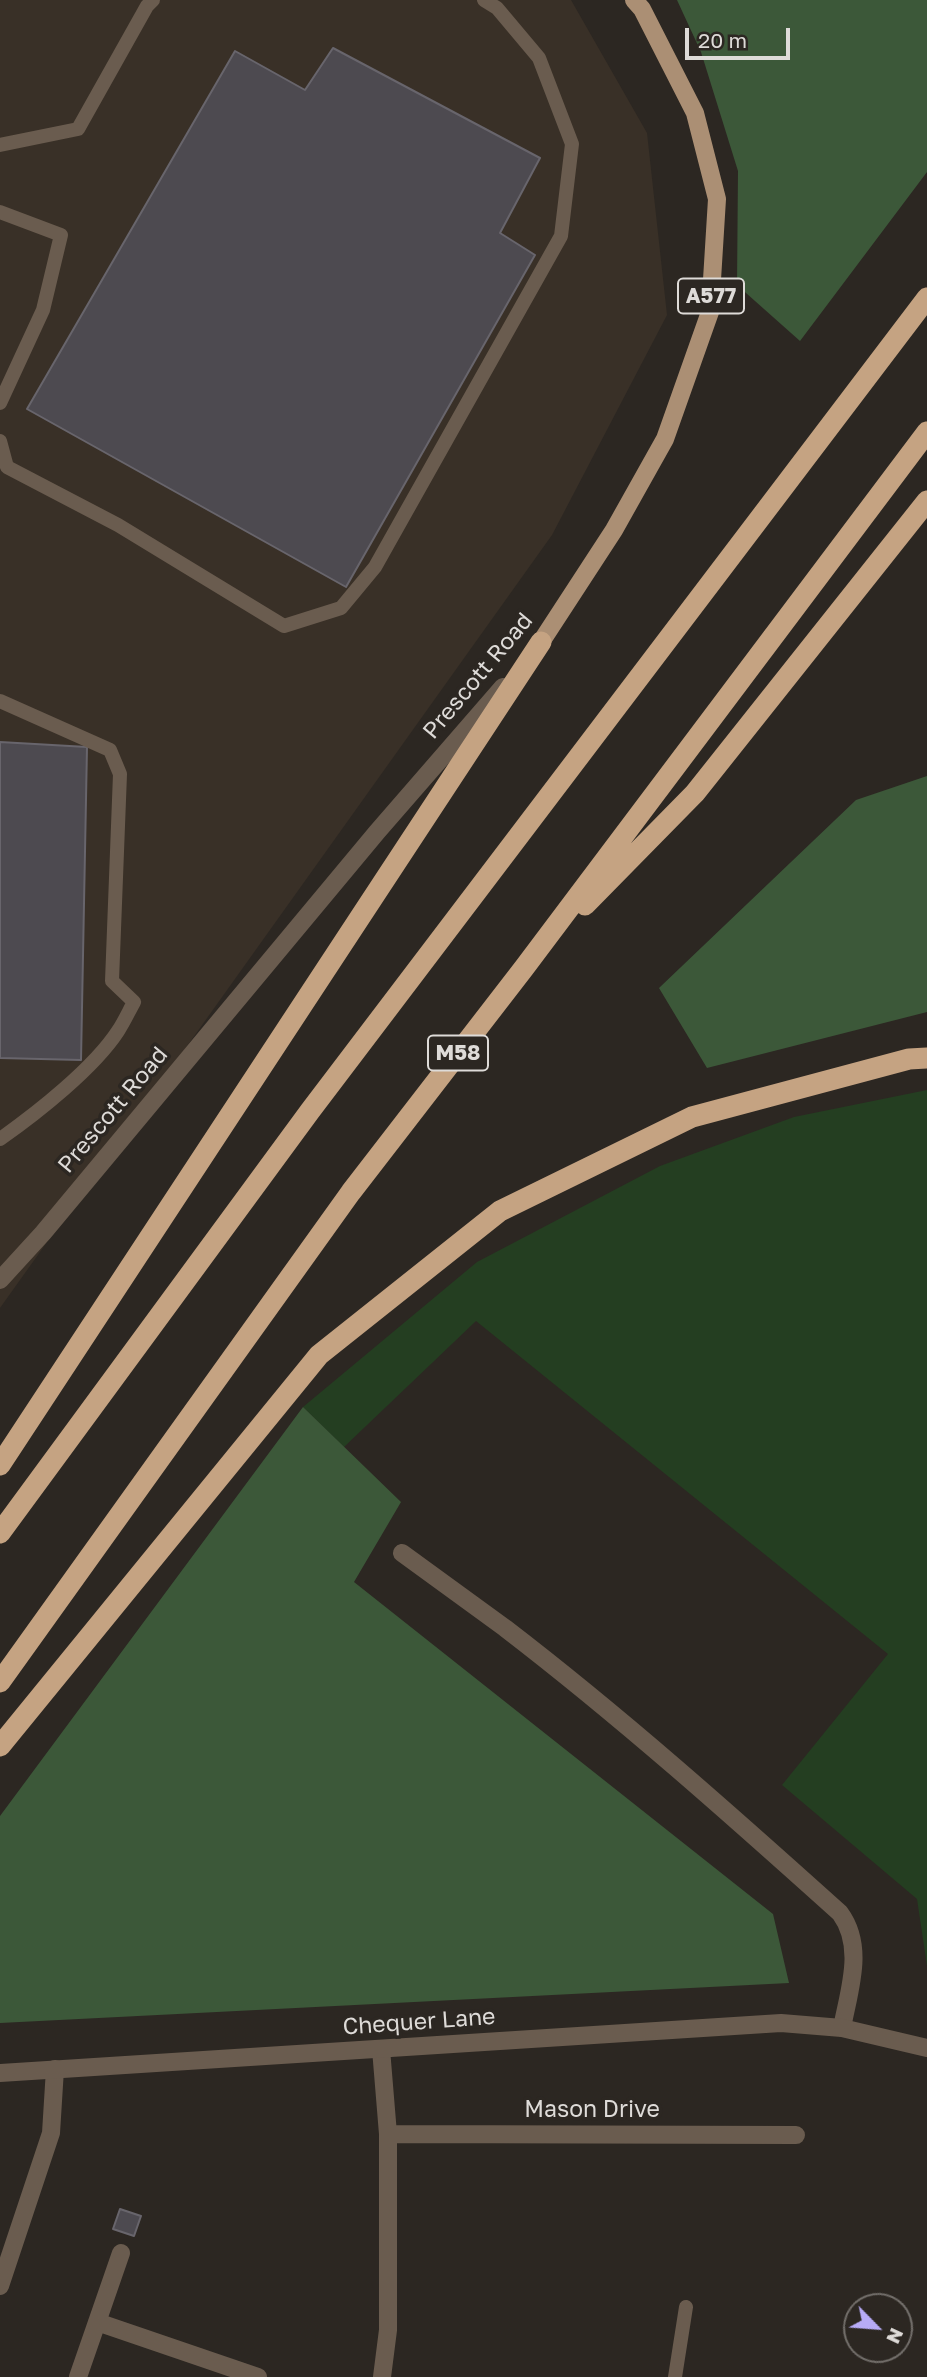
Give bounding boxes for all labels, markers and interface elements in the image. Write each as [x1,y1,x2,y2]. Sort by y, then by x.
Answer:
scale bar [689,14,794,58]
text: 20 m [698,27,747,53]
road number: A577 [678,278,744,314]
street label: Prescott Road [417,607,539,745]
road number: M58 [428,1036,488,1070]
street label: Prescott Road [52,1041,174,1179]
street label: Chequer Lane [342,2003,496,2041]
street label: Mason Drive [524,2096,660,2124]
north arrow [843,2293,913,2363]
text: N [882,2325,909,2348]

